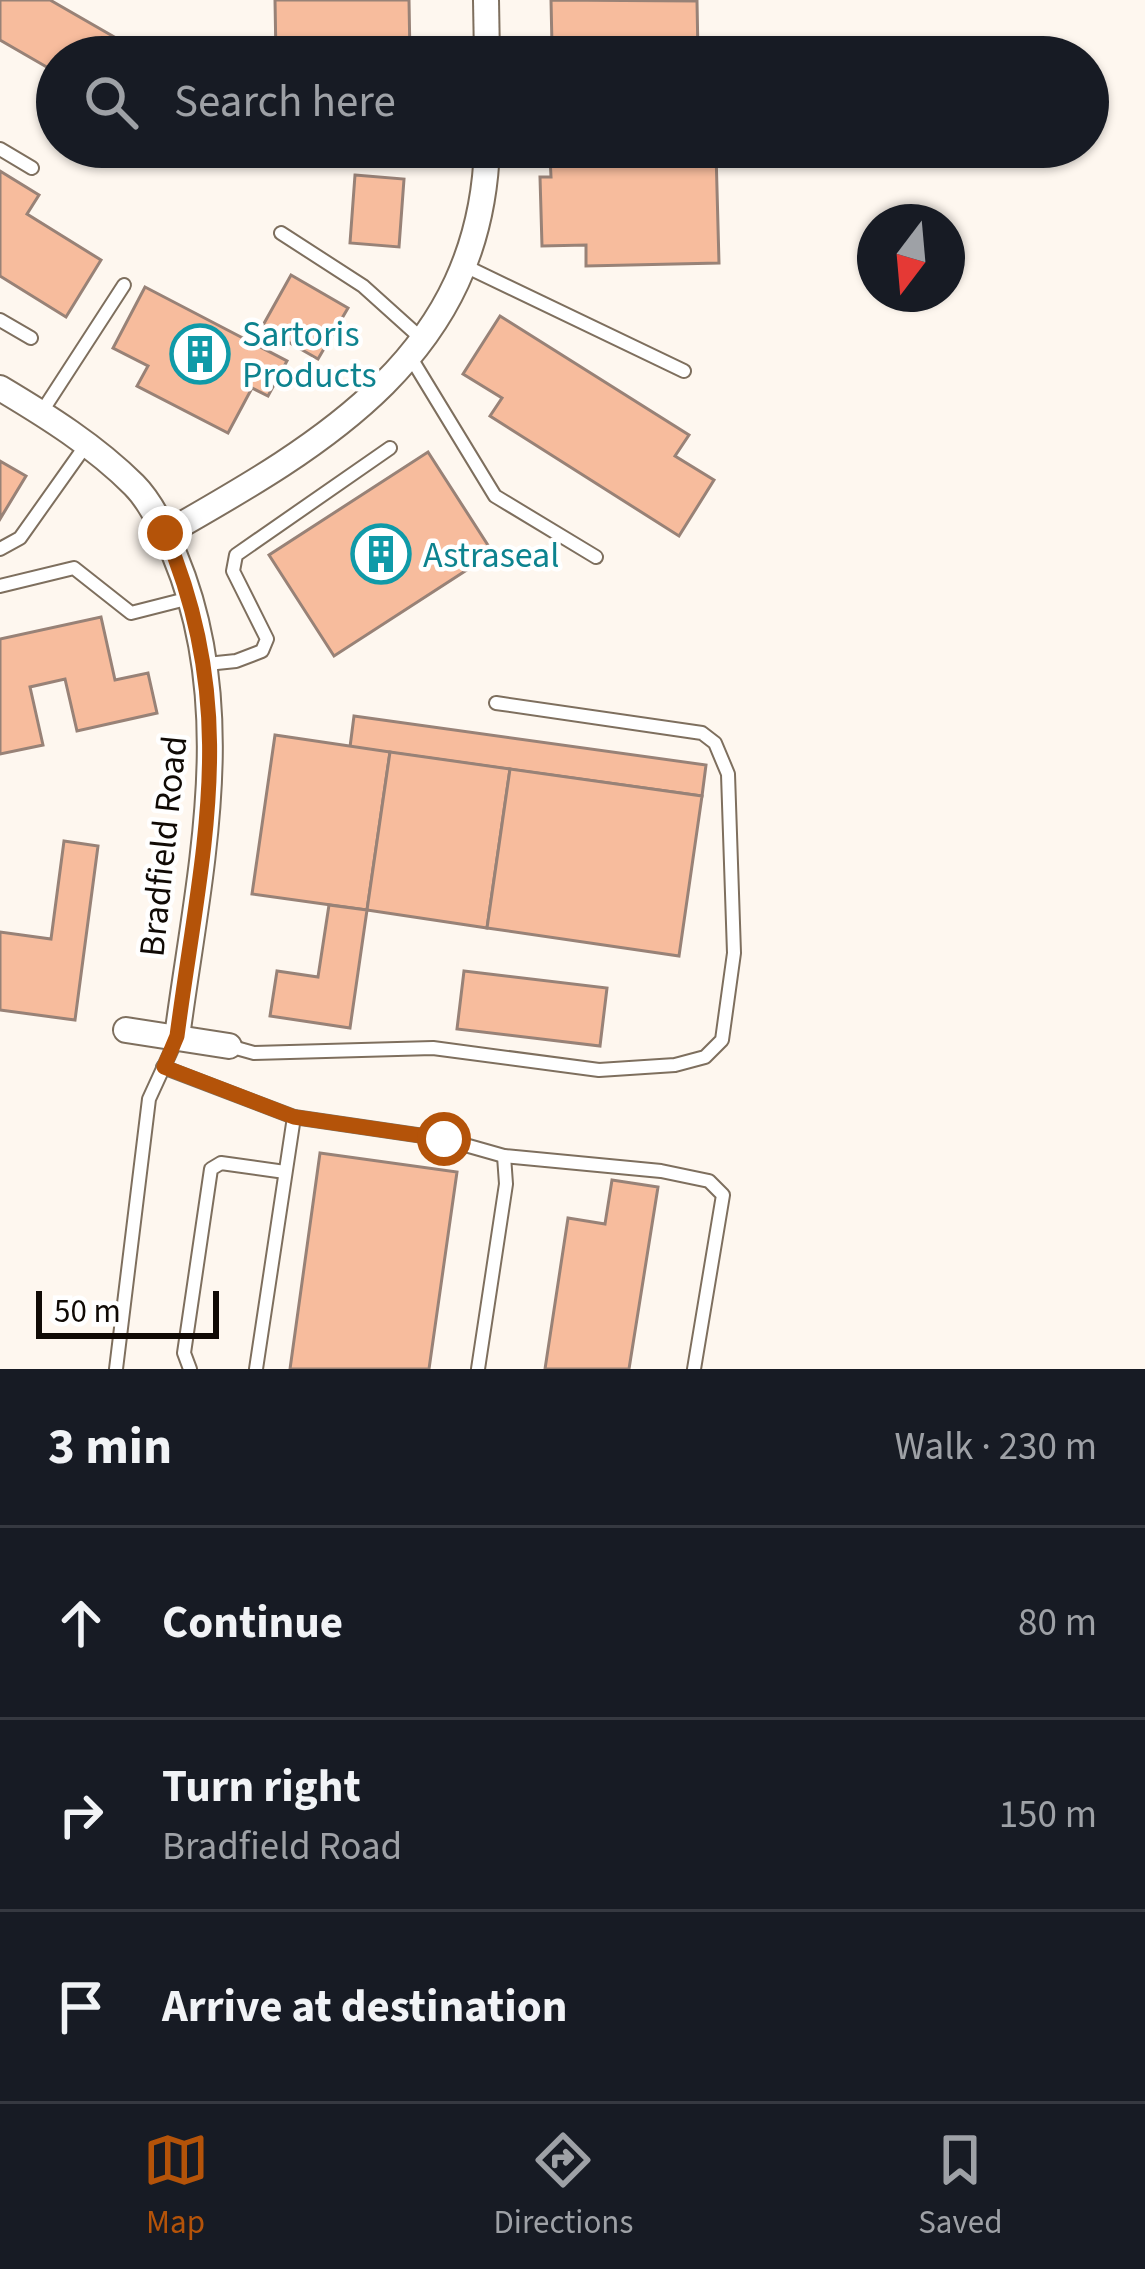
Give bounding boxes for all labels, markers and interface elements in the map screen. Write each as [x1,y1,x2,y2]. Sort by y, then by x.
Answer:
search box [36,36,1109,168]
icon: search [78,69,144,135]
text: Search here [174,70,396,134]
north arrow [857,204,965,312]
place label: Sartoris Products [242,309,377,401]
building icon: Sartoris Products [169,323,231,385]
route end [138,506,192,560]
building icon: Astraseal [350,523,412,585]
place label: Astraseal [423,530,559,581]
street label: Bradfield Road [127,733,200,959]
route start [417,1112,471,1166]
scale bar [36,1285,219,1338]
text: 50 m [54,1288,121,1335]
text: 3 min [48,1411,172,1483]
text: Walk · 230 m [894,1419,1097,1475]
icon: ahead [48,1590,114,1656]
text: Continue [162,1591,343,1655]
text: 80 m [1018,1595,1097,1651]
text: Turn right [162,1755,361,1819]
icon: right [48,1782,114,1848]
text: 150 m [999,1787,1097,1843]
text: Bradfield Road [162,1819,402,1875]
icon: arrive [48,1974,114,2040]
text: Arrive at destination [162,1975,567,2039]
tab: Map [143,2127,209,2246]
tab: Directions [494,2127,633,2246]
tab: Saved [918,2127,1002,2246]

